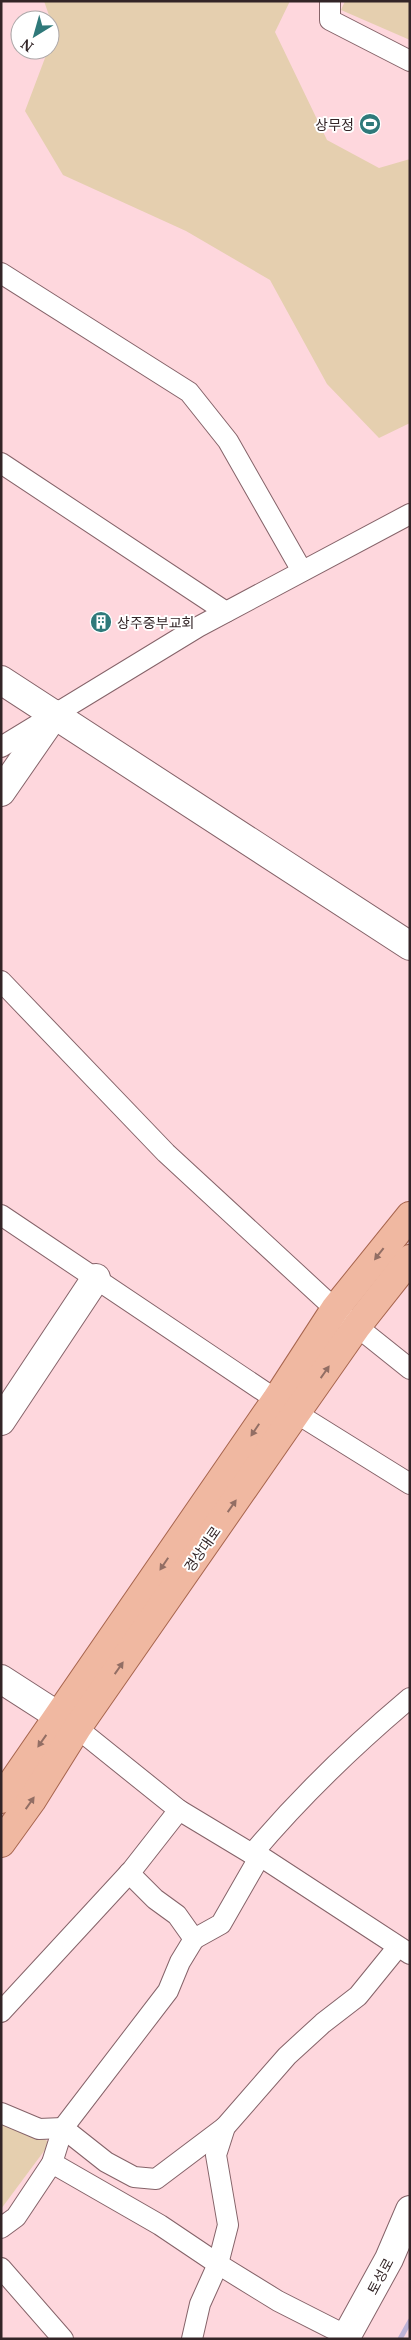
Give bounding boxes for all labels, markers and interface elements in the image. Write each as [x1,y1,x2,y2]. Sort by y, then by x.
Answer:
north arrow [10,10,60,60]
text: N [17,35,37,57]
sports icon: 상무정 [358,112,382,136]
place label: 상무정 [315,115,354,134]
building icon: 상주중부교회 [89,610,113,634]
place label: 상주중부교회 [117,613,194,632]
one-way arrow [373,1247,384,1260]
one-way arrow [320,1365,330,1379]
one-way arrow [250,1423,260,1437]
one-way arrow [227,1499,237,1512]
street label: 경상대로 [179,1522,225,1576]
one-way arrow [159,1557,169,1571]
one-way arrow [114,1661,124,1675]
one-way arrow [37,1734,47,1748]
one-way arrow [25,1796,35,1810]
street label: 토성로 [363,2254,398,2298]

